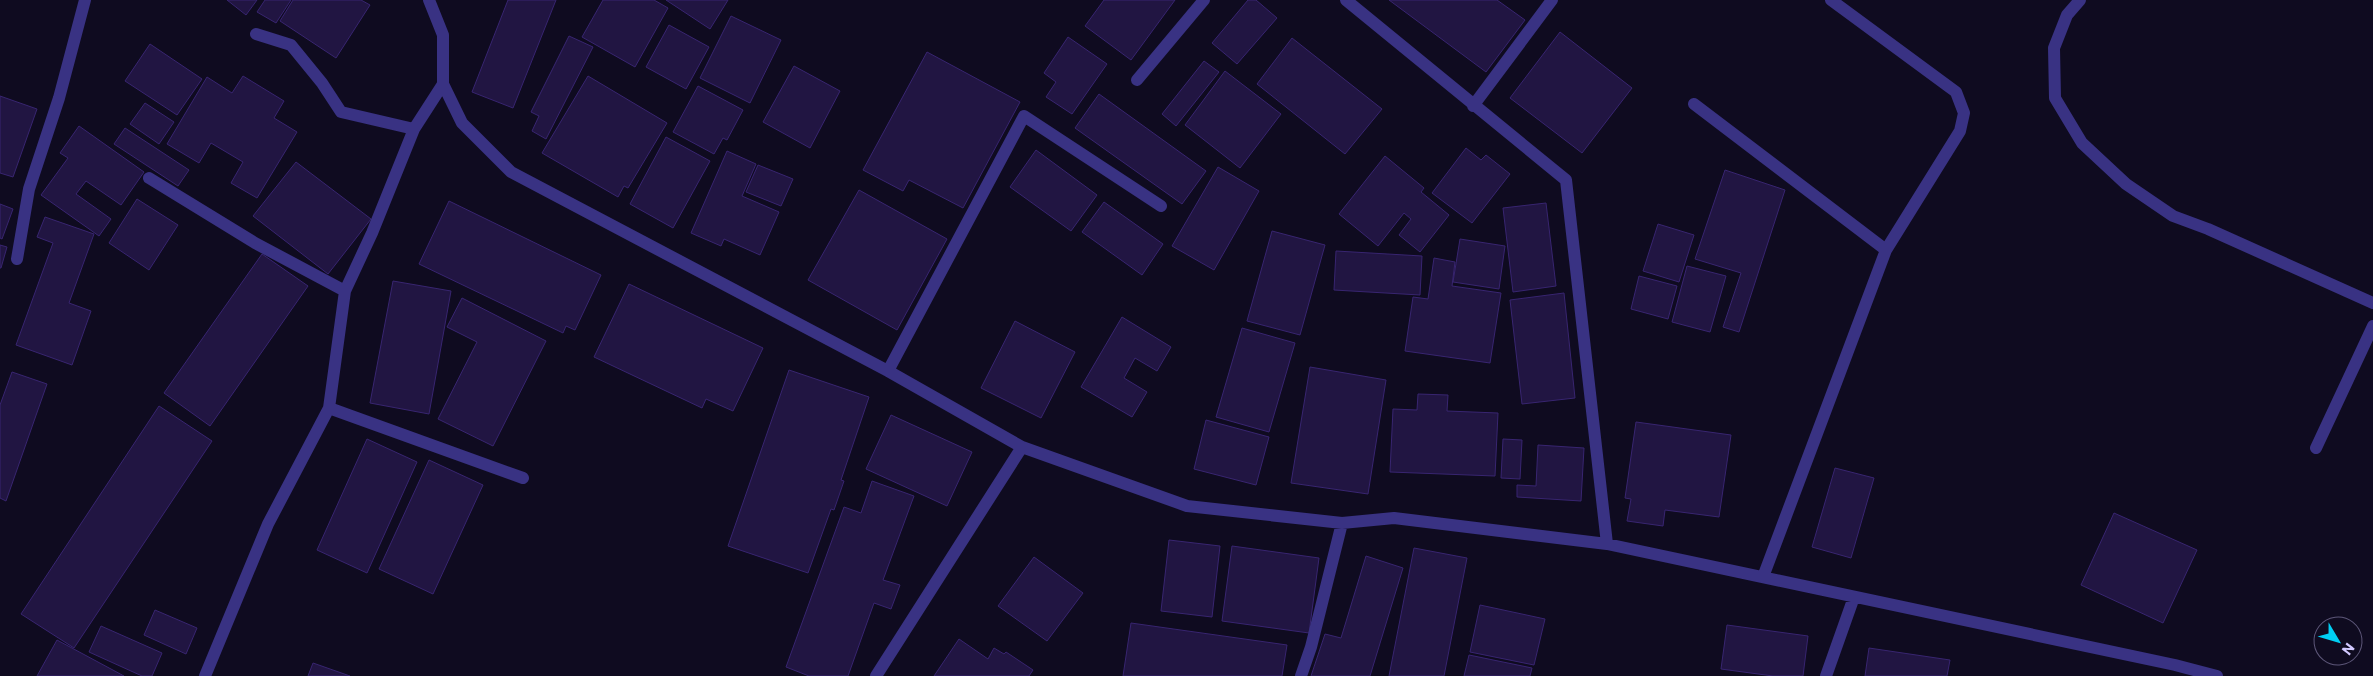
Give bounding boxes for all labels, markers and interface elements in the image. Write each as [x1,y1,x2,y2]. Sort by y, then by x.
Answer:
north arrow [2313,616,2363,666]
text: N [2339,640,2359,659]

